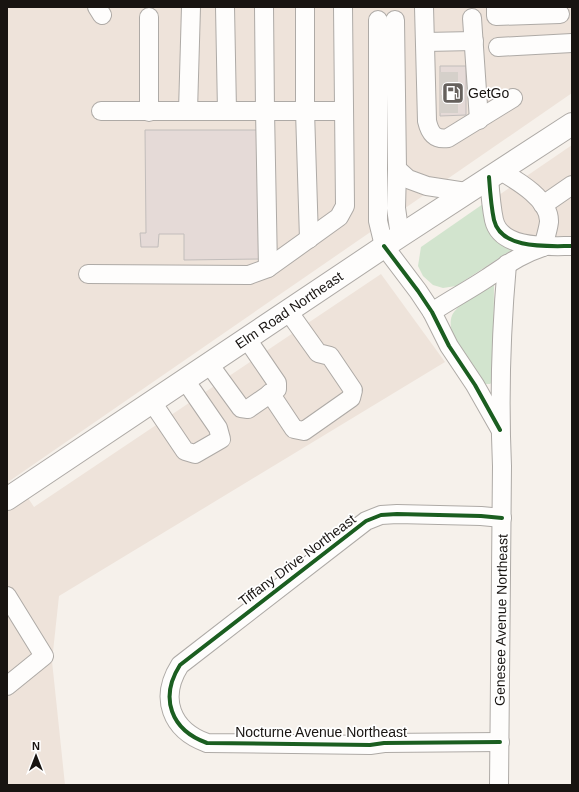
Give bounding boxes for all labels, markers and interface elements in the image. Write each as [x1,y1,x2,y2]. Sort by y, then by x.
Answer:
fuel station icon: GetGo [440,80,466,106]
place label: GetGo [468,85,509,101]
street label: Elm Road Northeast [232,268,346,352]
street label: Tiffany Drive Northeast [235,511,359,609]
street label: Genesee Avenue Northeast [492,534,510,706]
street label: Nocturne Avenue Northeast [235,724,407,740]
north arrow [16,736,56,776]
text: N [32,740,40,752]

